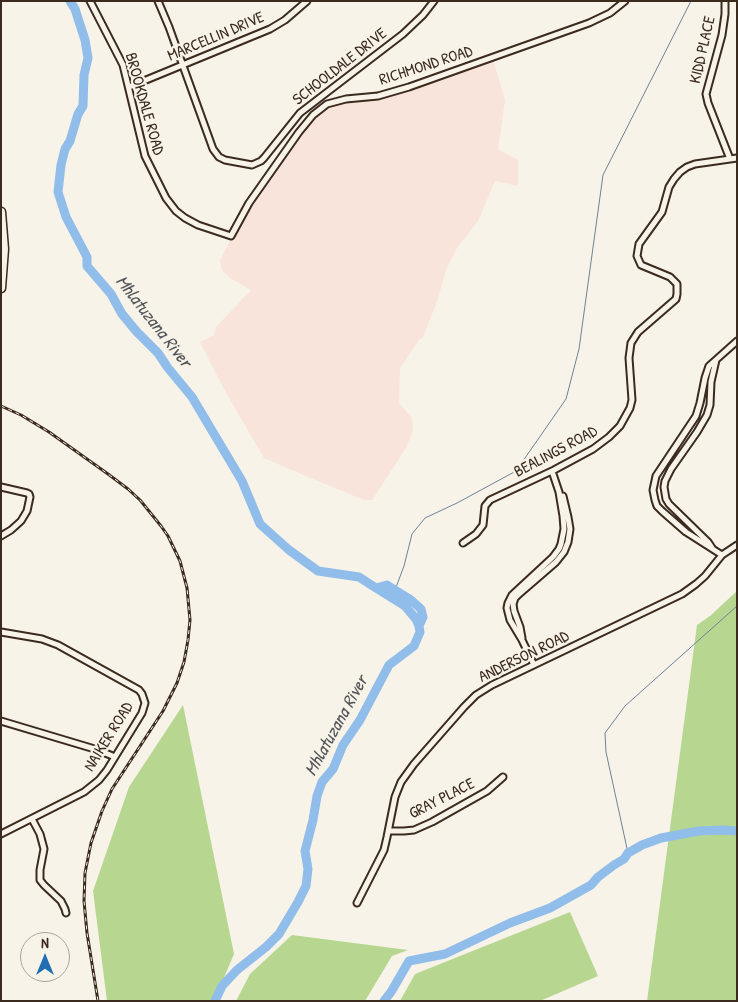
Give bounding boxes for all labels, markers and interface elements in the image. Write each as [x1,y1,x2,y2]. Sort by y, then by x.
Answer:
street label: MARCELLIN DRIVE [165,8,267,66]
street label: KIDD PLACE [686,15,720,85]
street label: SCHOOLDALE DRIVE [289,24,391,110]
street label: RICHMOND ROAD [377,42,475,90]
street label: BROOKDALE ROAD [120,51,168,157]
water label: Mhlatuzana River [110,272,196,372]
street label: BEALINGS ROAD [511,422,601,482]
street label: ANDERSON ROAD [476,627,572,687]
water label: Mhlatuzana River [301,672,373,780]
street label: NAIKER ROAD [80,699,138,775]
street label: GRAY PLACE [406,774,478,824]
north arrow [20,932,70,982]
text: N [41,933,49,952]

